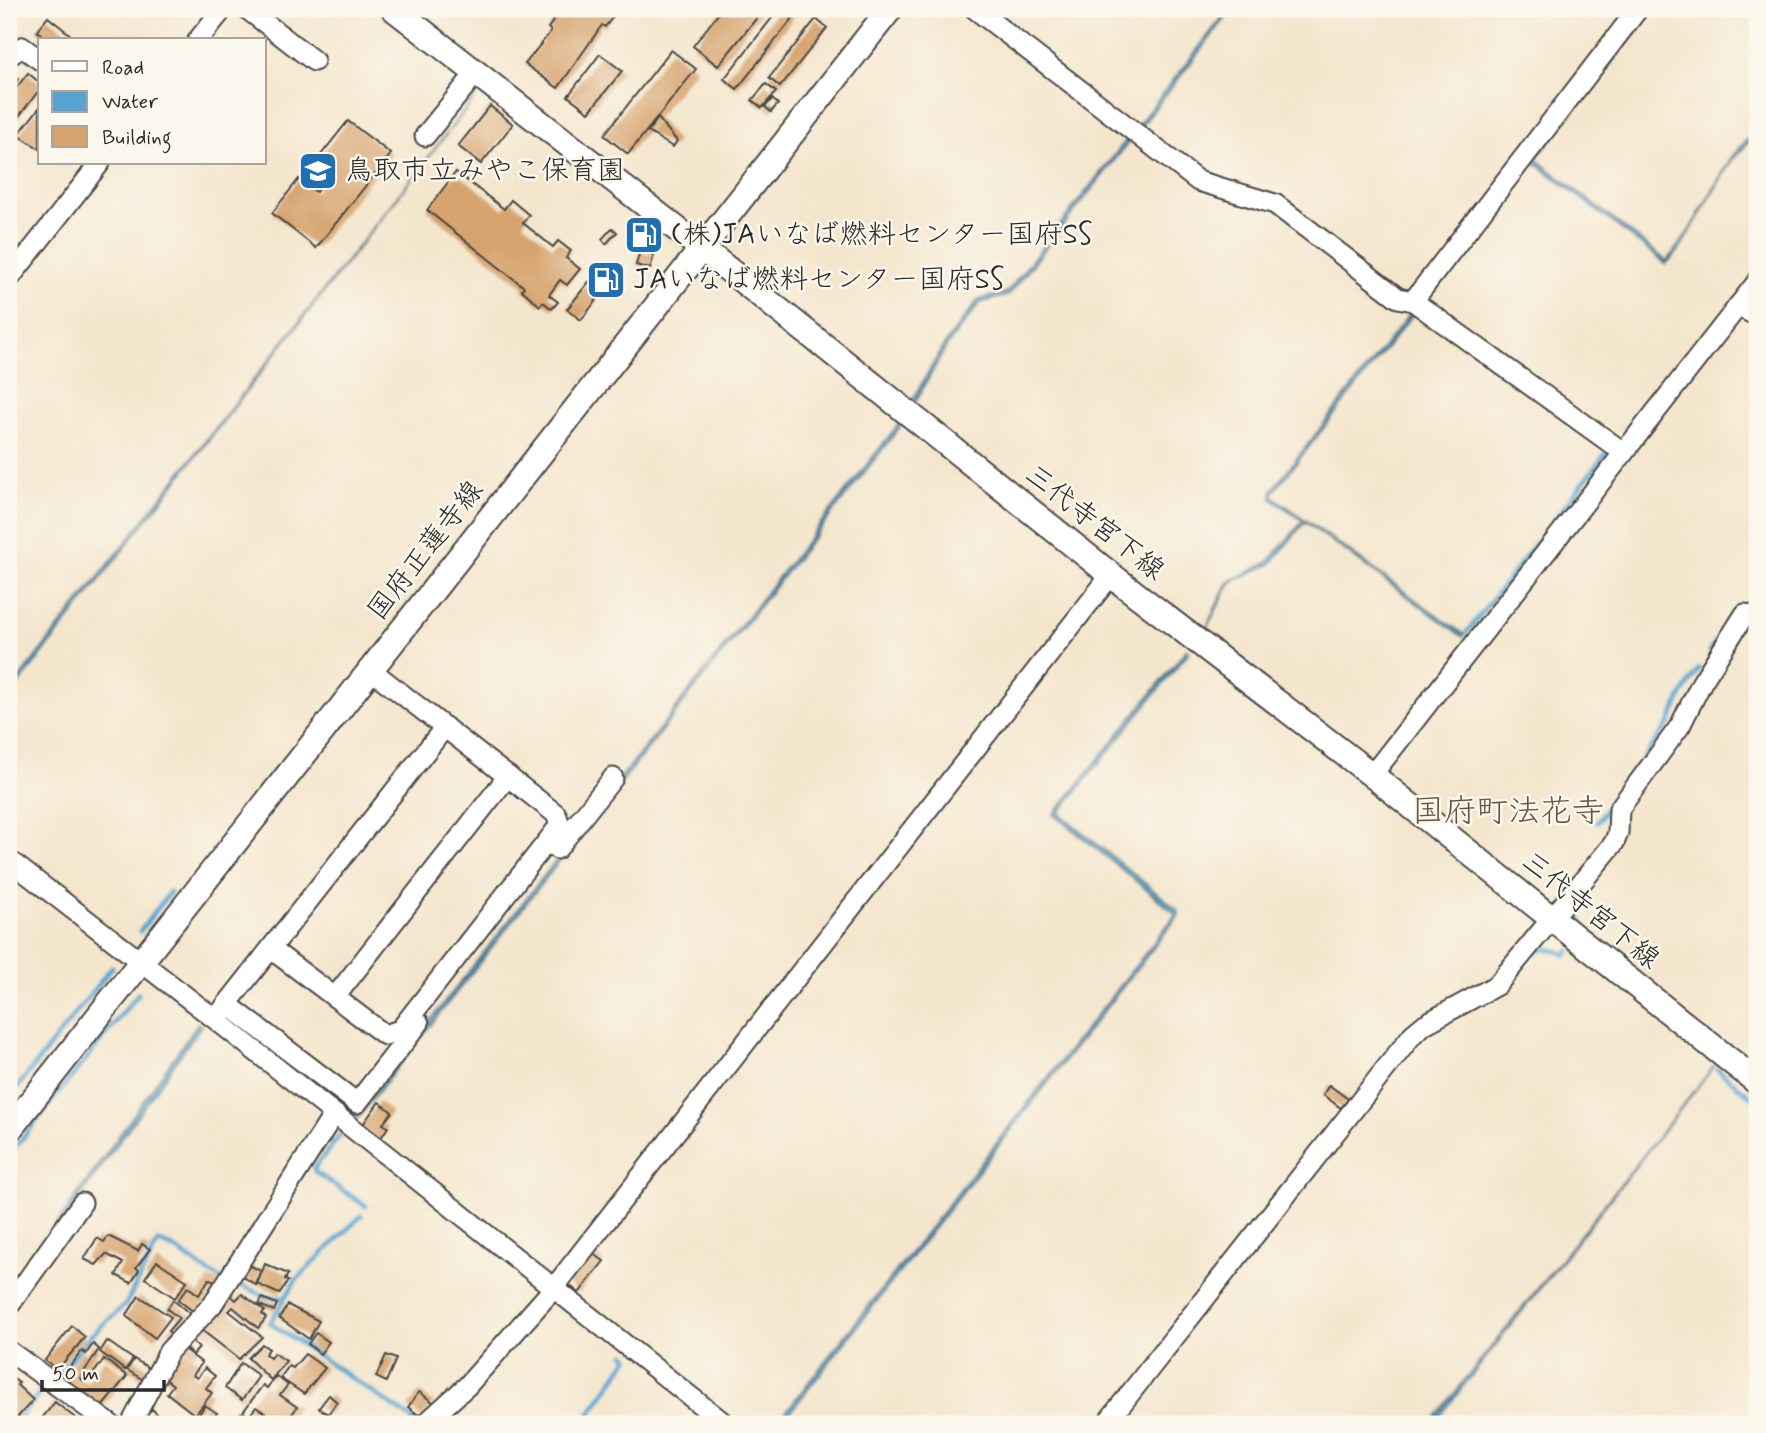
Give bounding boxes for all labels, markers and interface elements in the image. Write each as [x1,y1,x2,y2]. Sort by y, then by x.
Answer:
legend [38,38,266,164]
text: Road [102,54,144,82]
text: Water [102,88,158,116]
text: Building [102,124,172,154]
school or university icon: 鳥取市立みやこ保育園 [297,150,339,192]
place label: 鳥取市立みやこ保育園 [345,153,625,190]
fuel station icon: (株)JAいなば燃料センター国府SS [623,214,665,256]
place label: (株)JAいなば燃料センター国府SS [671,217,1092,254]
fuel station icon: JAいなば燃料センター国府SS [585,259,627,301]
place label: JAいなば燃料センター国府SS [633,262,1004,299]
street label: 三代寺宮下線 [1016,457,1172,589]
street label: 国府正蓮寺線 [360,473,492,629]
district label: 国府町法花寺 [1412,791,1604,833]
street label: 三代寺宮下線 [1513,844,1667,978]
scale bar [42,1349,164,1393]
text: 50 m [52,1360,99,1388]

